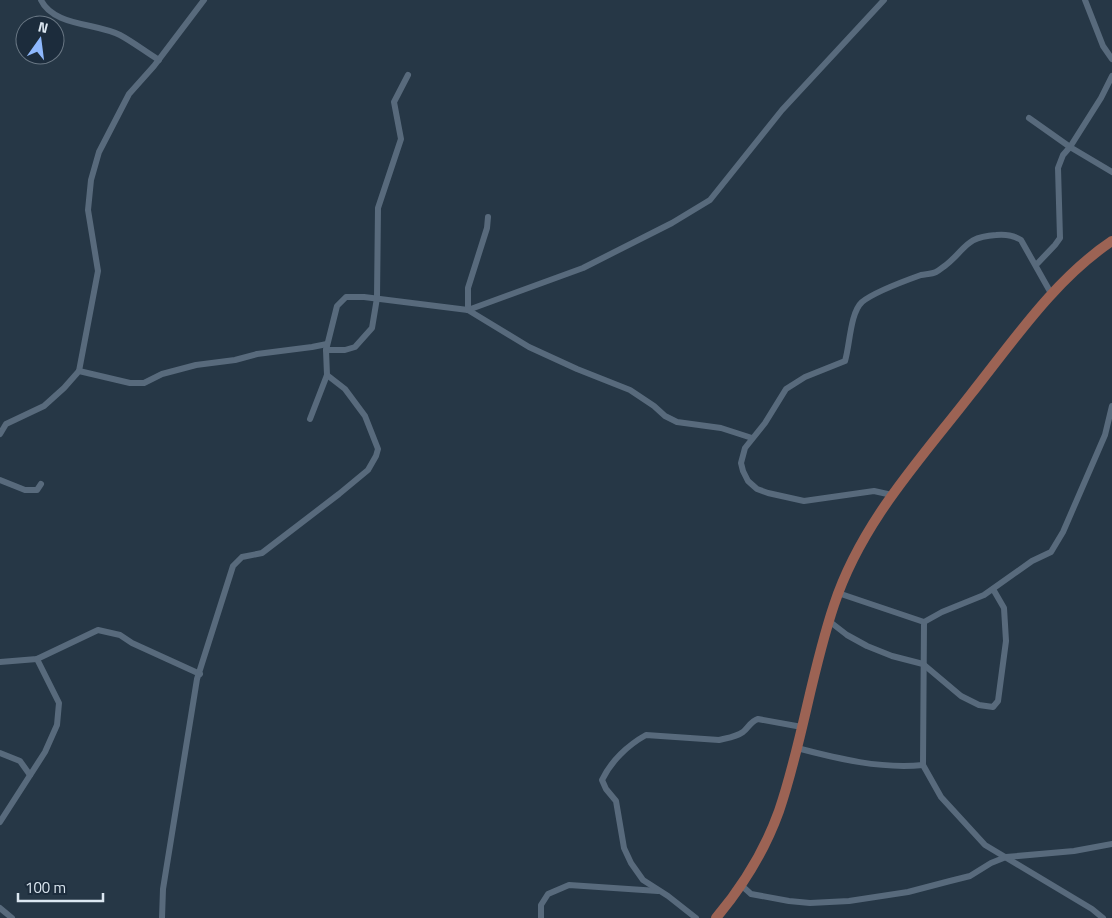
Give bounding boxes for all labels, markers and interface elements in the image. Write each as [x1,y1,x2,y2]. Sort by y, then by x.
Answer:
north arrow [15,15,65,65]
text: N [36,16,51,38]
scale bar [18,870,102,902]
text: 100 m [25,876,66,899]

